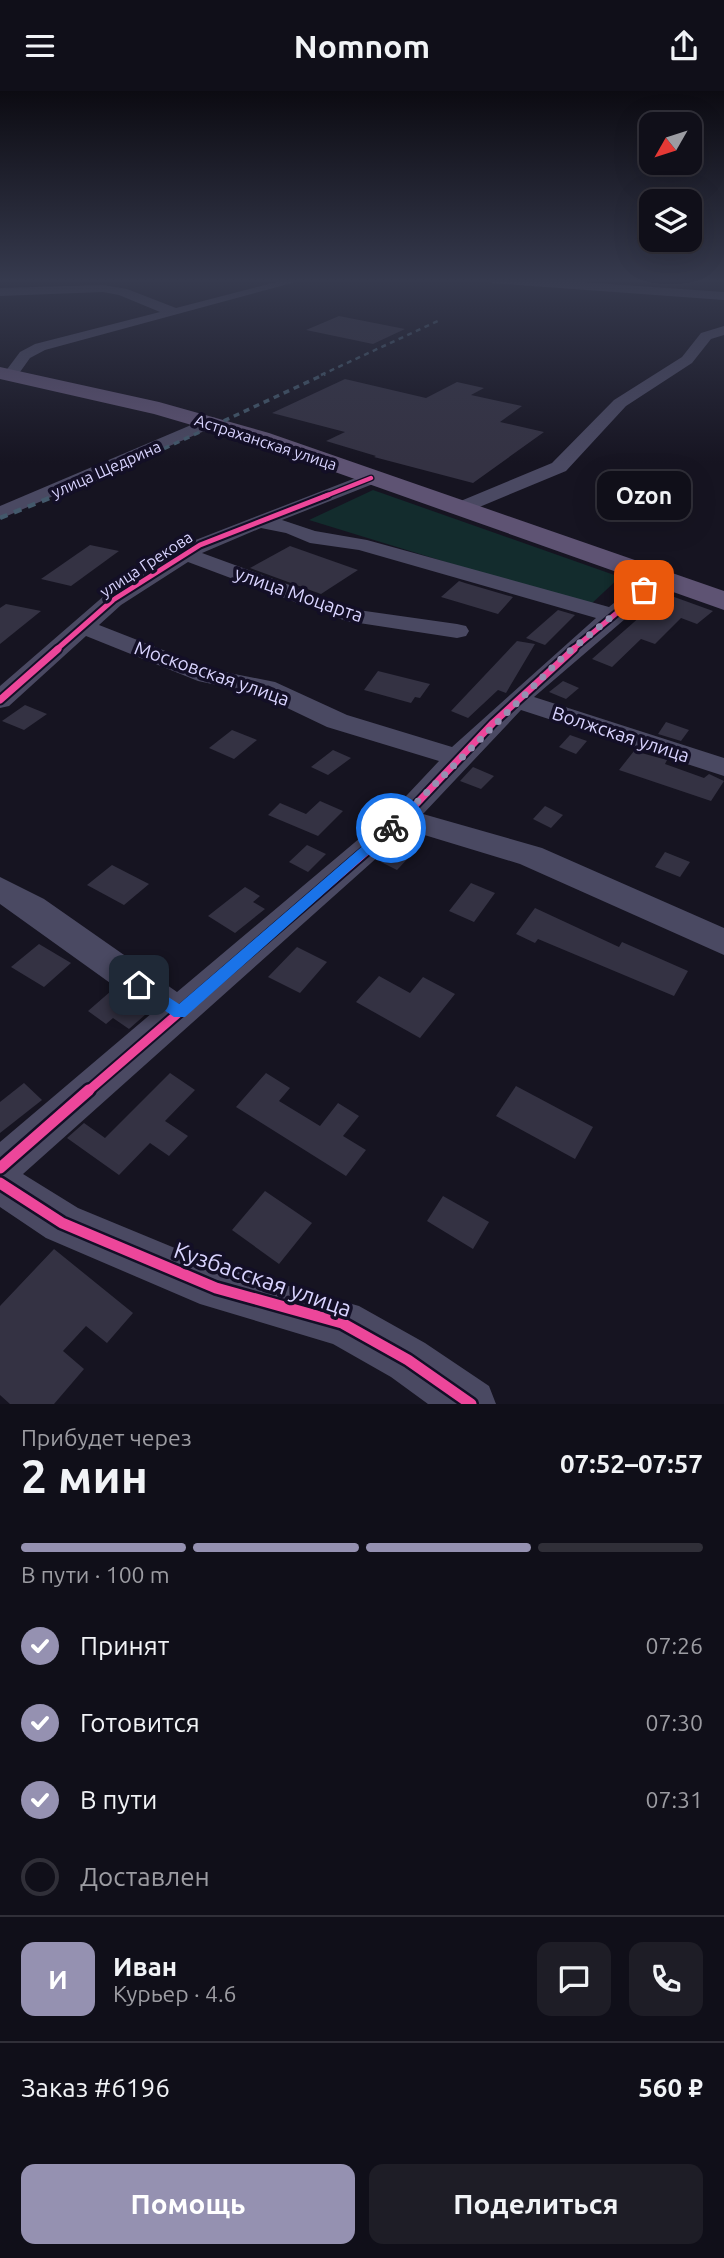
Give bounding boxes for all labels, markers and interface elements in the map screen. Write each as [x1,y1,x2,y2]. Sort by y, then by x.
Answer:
icon: menu [21,27,59,65]
icon: share [665,27,703,65]
text: Nomnom [294,28,430,64]
north arrow [639,112,702,175]
map controls [639,112,702,252]
button: layers [639,189,702,252]
street label: Астраханская улица [193,411,339,473]
street label: улица Щедрина [49,437,163,501]
callout: Ozon [597,471,691,520]
text: Ozon [616,483,672,508]
street label: улица Грекова [96,527,196,601]
pin [614,560,674,620]
street label: улица Моцарта [232,562,366,626]
icon: bag [625,571,663,609]
street label: Московская улица [132,636,292,710]
street label: Волжская улица [550,701,692,767]
courier [356,793,426,863]
icon: bike [372,809,410,847]
pin [109,955,169,1015]
icon: home [120,966,158,1004]
street label: Кузбасская улица [171,1237,355,1321]
text: Прибудет через [21,1425,192,1450]
text: 07:52–07:57 [560,1449,703,1478]
text: 2 мин [21,1450,148,1502]
text: В пути · 100 m [21,1562,170,1587]
icon: check [21,1627,59,1665]
text: Принят [80,1631,169,1660]
text: 07:26 [645,1633,703,1658]
icon: check [21,1704,59,1742]
text: Готовится [80,1708,200,1737]
text: 07:30 [645,1710,703,1735]
icon: check [21,1781,59,1819]
text: В пути [80,1785,157,1814]
text: 07:31 [645,1787,703,1812]
text: Доставлен [80,1862,210,1891]
button: chat [537,1942,611,2016]
button: phone [629,1942,703,2016]
text: Иван [113,1952,177,1981]
text: И [48,1965,68,1994]
text: Курьер · 4.6 [113,1981,237,2006]
text: Заказ #6196 [21,2073,170,2102]
text: 560 ₽ [638,2073,703,2102]
button: Помощь [21,2164,355,2244]
button: Поделиться [369,2164,703,2244]

